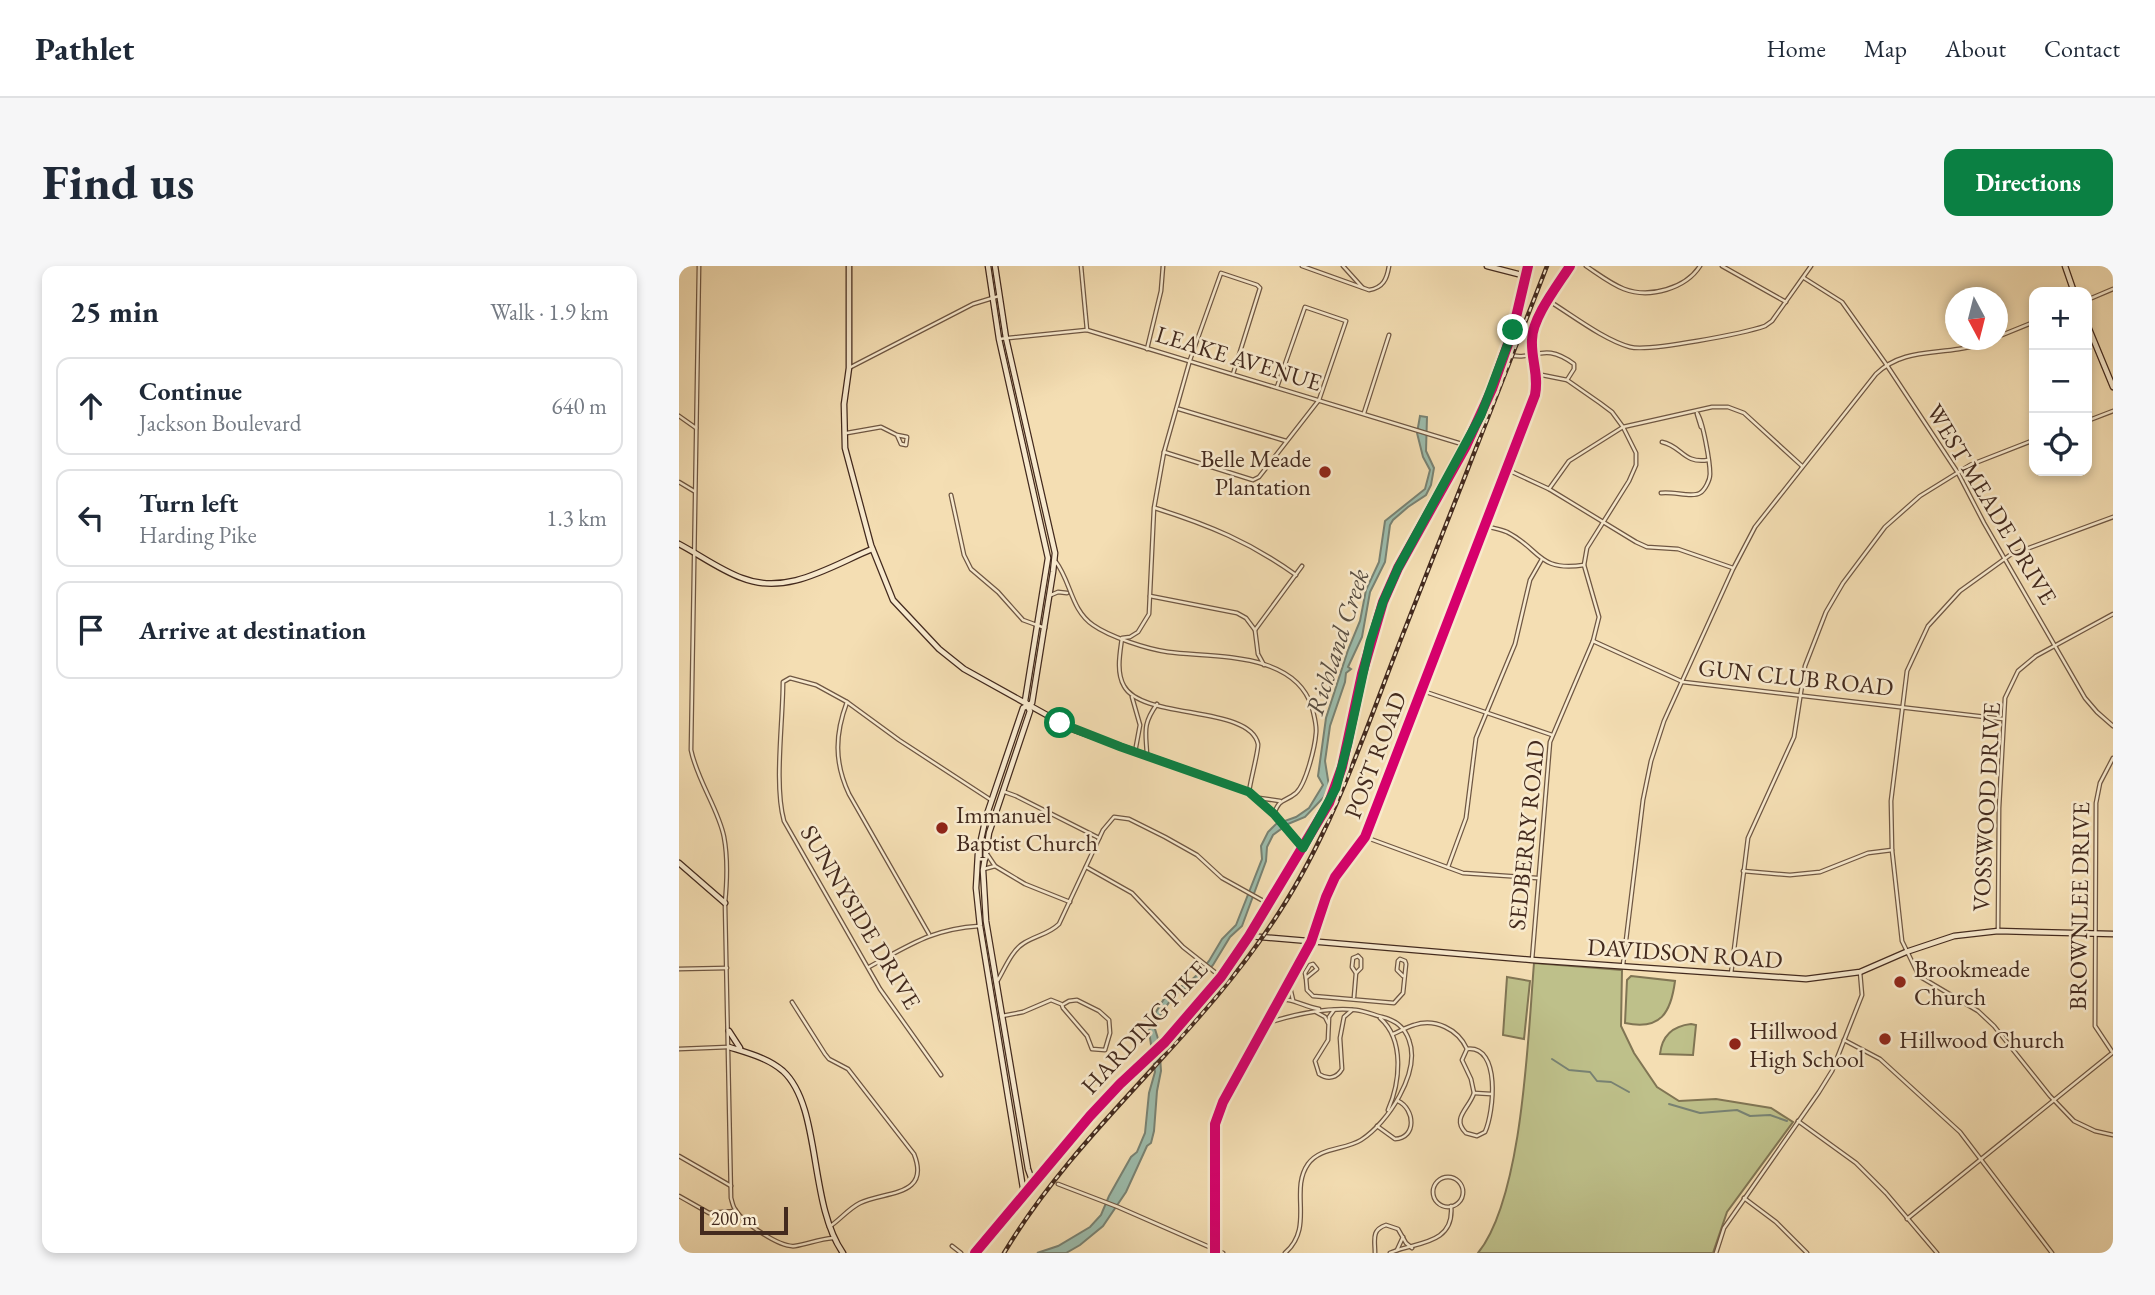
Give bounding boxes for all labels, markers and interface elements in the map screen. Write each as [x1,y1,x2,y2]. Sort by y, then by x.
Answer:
text: Pathlet [35,27,134,70]
text: Home [1766,33,1826,64]
text: Map [1864,33,1907,64]
text: About [1945,33,2006,64]
text: Contact [2044,33,2120,64]
button: Directions [1944,149,2113,216]
text: Find us [42,150,194,214]
north arrow [1945,287,2008,350]
map controls [2029,287,2092,476]
button: + [2029,287,2092,350]
text: 25 min [70,292,159,331]
text: Walk · 1.9 km [490,297,609,327]
route end [1497,314,1528,345]
street label: LEAKE AVENUE [1152,318,1326,398]
button: − [2029,350,2092,413]
text: Continue [139,374,242,408]
icon: ahead [72,387,110,425]
text: 640 m [551,391,607,421]
street label: WEST MEADE DRIVE [1920,398,2064,610]
text: Jackson Boulevard [139,408,301,438]
button: locate [2029,413,2092,476]
place label: Belle Meade Plantation [1200,443,1311,502]
marker: Belle Meade Plantation [1317,464,1333,480]
text: Turn left [139,486,238,520]
icon: left [72,499,110,537]
text: 1.3 km [546,503,607,533]
text: Harding Pike [139,520,257,550]
water label: Richland Creek [1297,564,1377,720]
icon: arrive [72,611,110,649]
text: Arrive at destination [139,613,366,647]
street label: GUN CLUB ROAD [1697,651,1895,703]
street label: POST ROAD [1337,687,1413,823]
street label: VOSSWOOD DRIVE [1965,702,2007,912]
route start [1044,707,1075,738]
street label: SEDBERRY ROAD [1501,738,1551,932]
place label: Immanuel Baptist Church [956,799,1098,858]
street label: BROWNLEE DRIVE [2062,801,2096,1011]
street label: SUNNYSIDE DRIVE [794,819,928,1015]
marker: Immanuel Baptist Church [934,820,950,836]
street label: DAVIDSON ROAD [1586,931,1784,975]
place label: Brookmeade Church [1914,953,2030,1012]
street label: HARDING PIKE [1074,954,1214,1100]
marker: Brookmeade Church [1892,974,1908,990]
place label: Hillwood High School [1749,1015,1865,1074]
place label: Hillwood Church [1899,1024,2065,1055]
marker: Hillwood Church [1877,1031,1893,1047]
marker: Hillwood High School [1727,1036,1743,1052]
scale bar [700,1204,787,1236]
text: 200 m [711,1206,757,1231]

